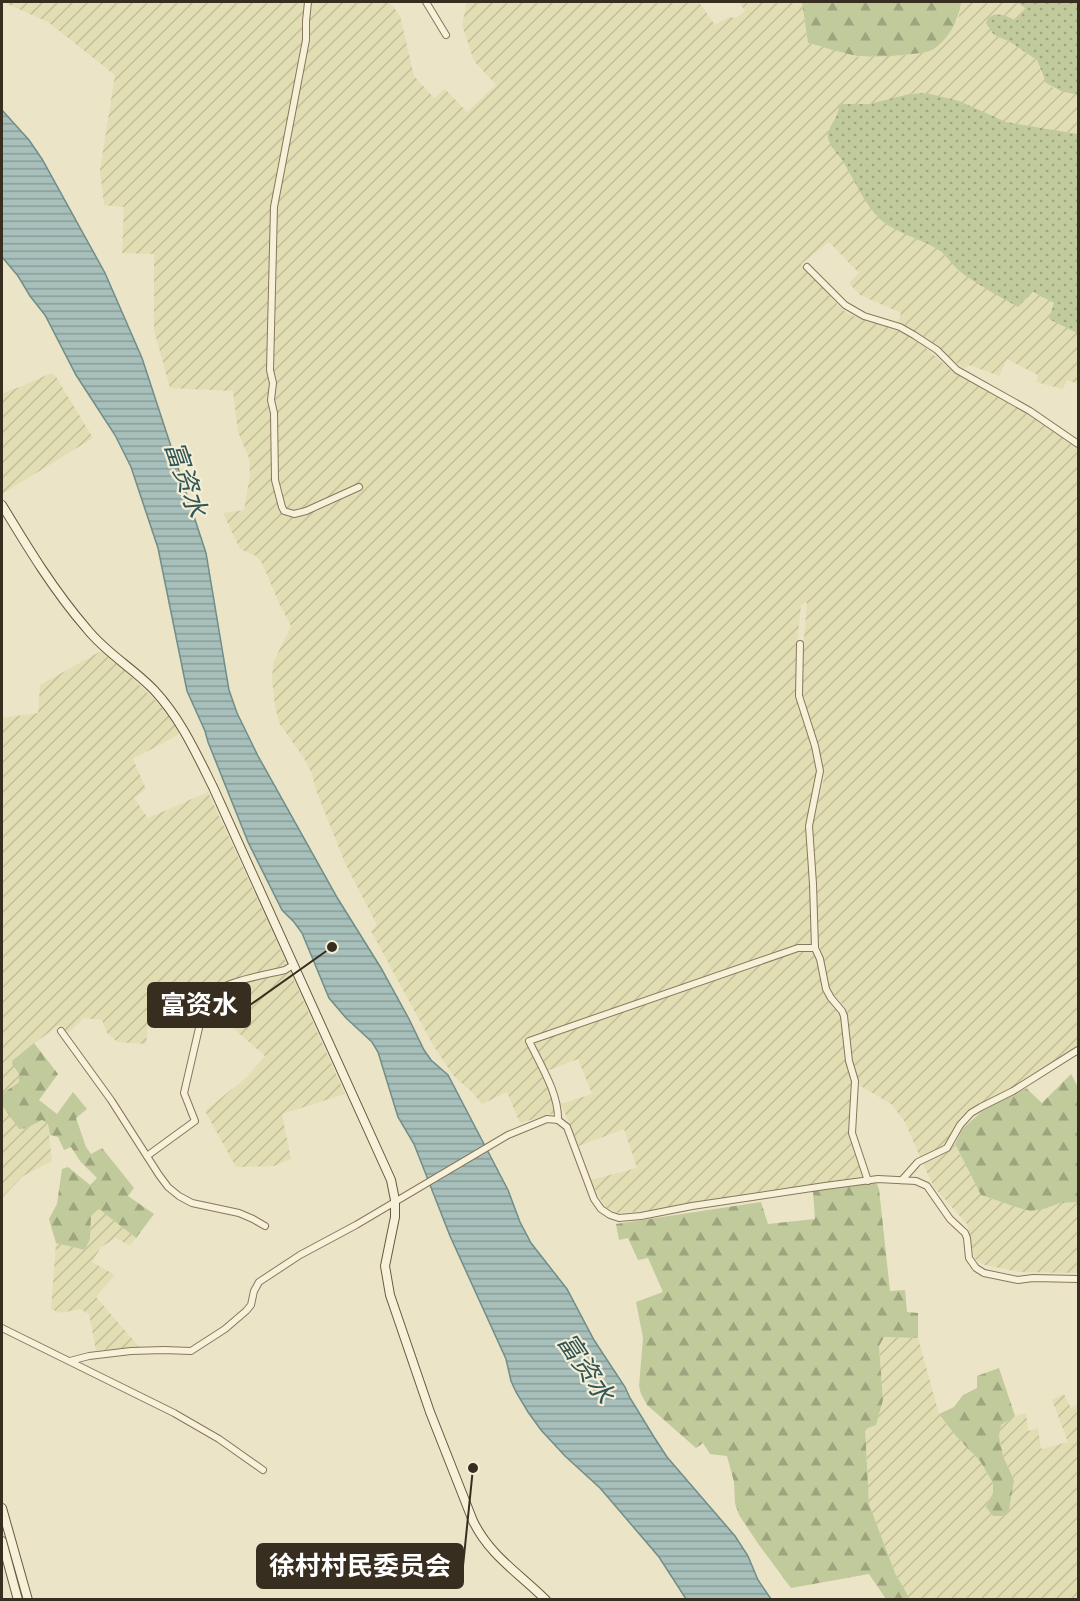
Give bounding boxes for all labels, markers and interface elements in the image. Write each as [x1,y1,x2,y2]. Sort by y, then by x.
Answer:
water label: 富资水 [158,437,214,522]
callout: 富资水 [148,983,250,1027]
text: 富资水 [160,989,238,1021]
water label: 富资水 [551,1327,622,1410]
callout: 徐村村民委员会 [257,1544,463,1588]
text: 徐村村民委员会 [269,1550,451,1582]

